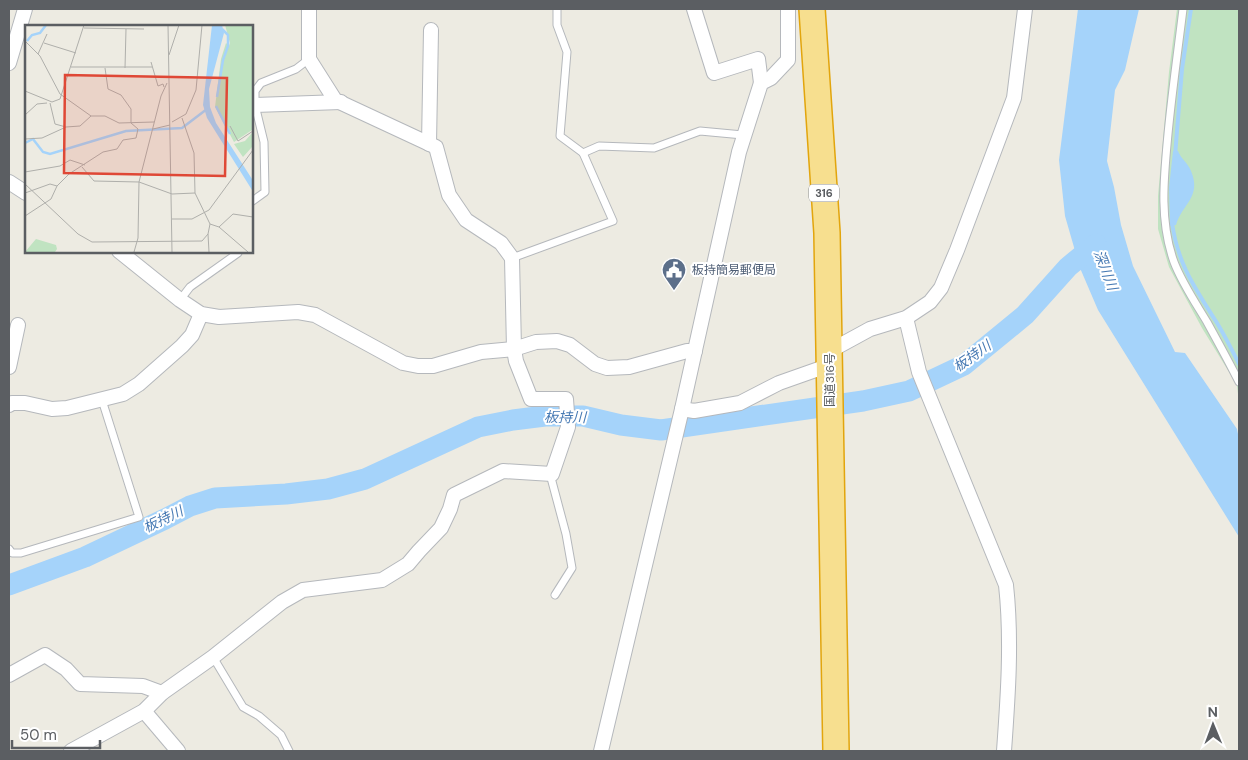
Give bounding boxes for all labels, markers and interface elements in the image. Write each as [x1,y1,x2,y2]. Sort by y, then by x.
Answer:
inset map [25,25,252,252]
road number: 316 [809,184,839,202]
water label: 深川川 [1090,247,1123,295]
public building icon: 板持簡易郵便局 [661,257,687,291]
place label: 板持簡易郵便局 [692,262,776,278]
water label: 板持川 [950,335,996,375]
street label: 国道316号 [822,353,838,407]
water label: 板持川 [544,408,588,426]
water label: 板持川 [140,501,188,536]
north arrow [1188,700,1238,750]
text: N [1208,703,1218,721]
scale bar [12,718,100,750]
text: 50 m [20,725,57,745]

